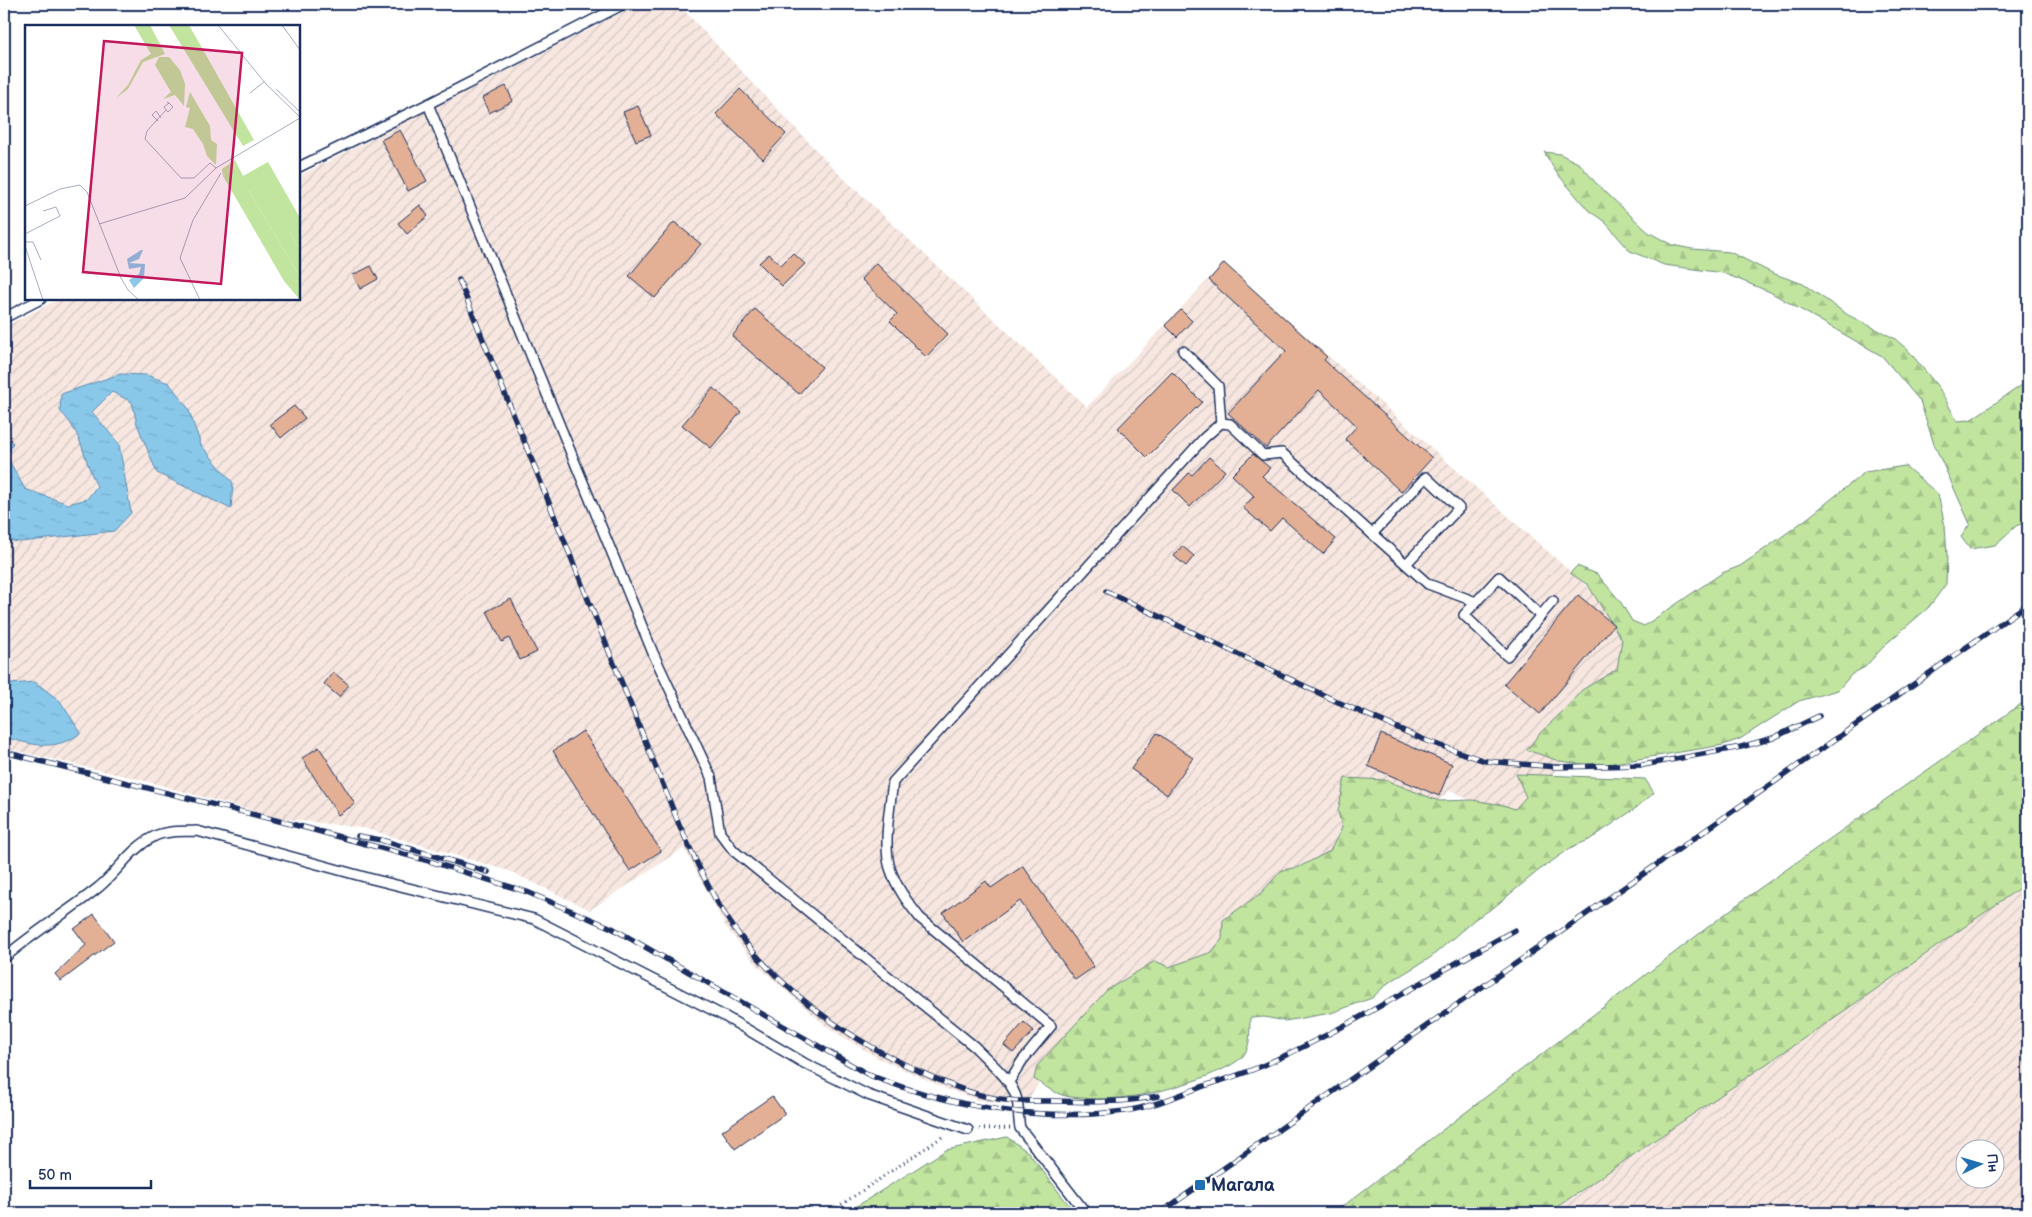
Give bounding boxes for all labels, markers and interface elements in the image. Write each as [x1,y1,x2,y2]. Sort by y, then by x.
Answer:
inset map [25,25,300,300]
north arrow [1954,1140,2004,1190]
text: Пн [1983,1153,2002,1173]
scale bar [30,1157,151,1189]
text: 50 m [38,1166,72,1185]
place label: Магала [1211,1175,1275,1196]
marker: Магала [1193,1178,1207,1192]

